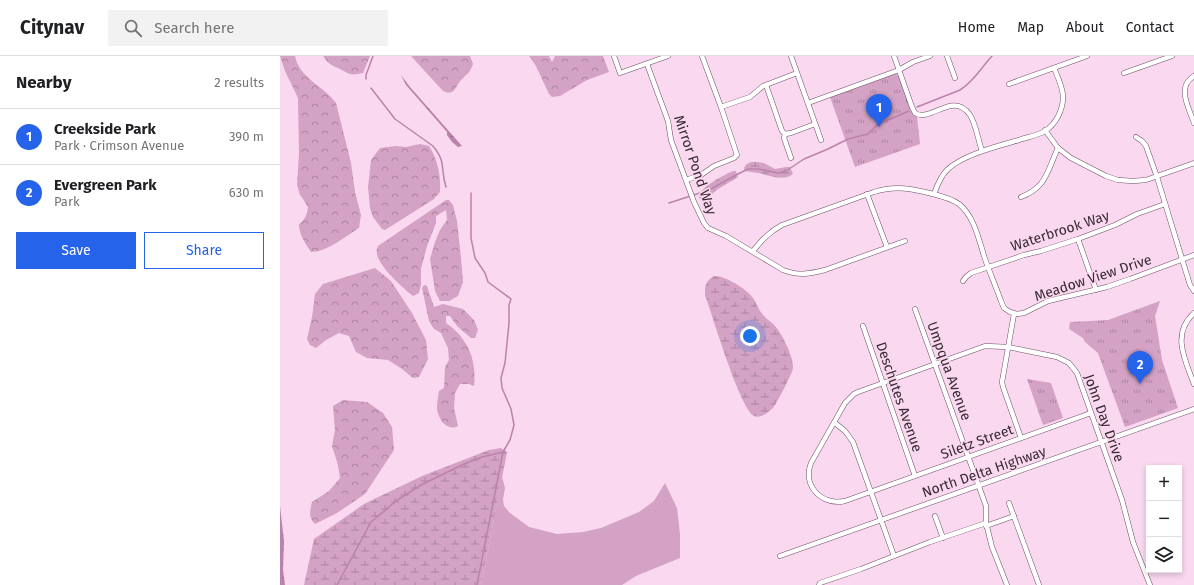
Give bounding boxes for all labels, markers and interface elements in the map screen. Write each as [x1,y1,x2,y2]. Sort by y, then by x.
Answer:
search box [108,10,388,46]
text: Citynav [20,16,84,39]
icon: search [122,17,144,39]
text: Search here [154,19,234,37]
text: Home [958,19,995,36]
text: Map [1017,19,1044,36]
text: About [1066,19,1104,36]
text: Contact [1126,19,1174,36]
text: Nearby [16,72,71,93]
text: 2 results [214,75,264,90]
pin: 1 [866,94,892,127]
street label: Mirror Pond Way [670,113,720,217]
text: Creekside Park [54,120,156,138]
text: 1 [26,129,32,144]
text: 390 m [229,129,264,144]
text: Park · Crimson Avenue [54,138,184,153]
text: Evergreen Park [54,176,157,194]
text: 2 [26,185,32,200]
text: 630 m [229,185,264,200]
text: Park [54,194,80,209]
street label: Waterbrook Way [1009,207,1112,255]
button: Save [16,232,136,269]
button: Share [144,232,264,269]
street label: Meadow View Drive [1032,251,1154,305]
street label: Umpqua Avenue [923,319,975,423]
your location [740,326,760,346]
street label: Deschutes Avenue [872,340,926,454]
pin: 2 [1127,351,1153,384]
street label: John Day Drive [1080,372,1128,464]
street label: Siletz Street [938,421,1017,463]
street label: North Delta Highway [920,443,1048,501]
map controls [1146,465,1182,573]
button: + [1146,465,1182,501]
button: − [1146,501,1182,537]
button: layers [1146,537,1182,573]

